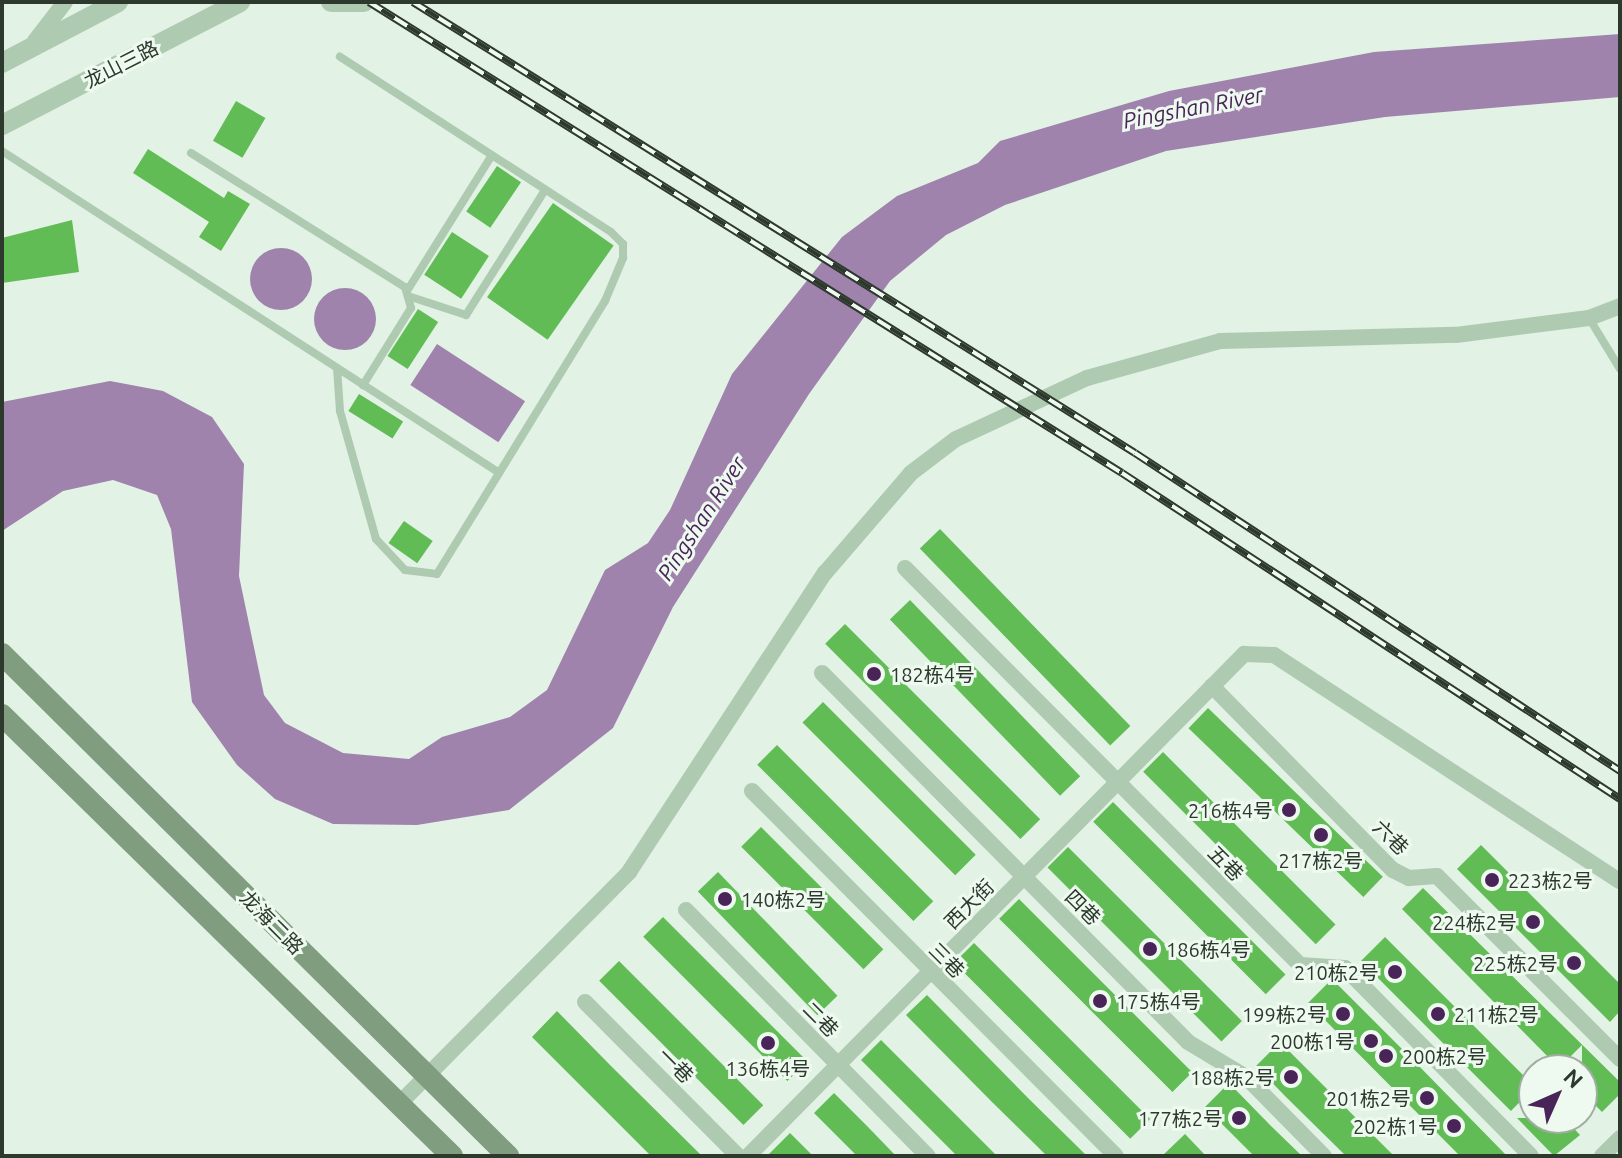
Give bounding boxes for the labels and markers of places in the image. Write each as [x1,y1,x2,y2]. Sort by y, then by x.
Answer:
place label: 182栋4号 [890,662,975,686]
marker: 182栋4号 [865,665,883,683]
place label: 216栋4号 [1188,798,1273,822]
marker: 216栋4号 [1280,801,1298,819]
marker: 217栋2号 [1312,826,1330,844]
place label: 217栋2号 [1278,848,1364,872]
place label: 223栋2号 [1508,868,1593,892]
marker: 223栋2号 [1483,871,1501,889]
place label: 140栋2号 [741,887,826,911]
marker: 140栋2号 [716,890,734,908]
place label: 224栋2号 [1432,910,1517,934]
marker: 224栋2号 [1524,913,1542,931]
place label: 186栋4号 [1166,937,1251,961]
marker: 186栋4号 [1141,940,1159,958]
place label: 225栋2号 [1473,951,1558,975]
marker: 225栋2号 [1565,954,1583,972]
place label: 210栋2号 [1294,960,1379,984]
marker: 210栋2号 [1386,963,1404,981]
place label: 175栋4号 [1116,989,1201,1013]
marker: 175栋4号 [1091,992,1109,1010]
place label: 199栋2号 [1242,1002,1327,1026]
place label: 211栋2号 [1454,1002,1539,1026]
marker: 199栋2号 [1334,1005,1352,1023]
marker: 211栋2号 [1429,1005,1447,1023]
place label: 200栋1号 [1270,1029,1355,1053]
marker: 200栋1号 [1362,1032,1380,1050]
marker: 136栋4号 [759,1034,777,1052]
place label: 200栋2号 [1402,1044,1487,1068]
marker: 200栋2号 [1377,1047,1395,1065]
place label: 136栋4号 [725,1056,811,1080]
place label: 188栋2号 [1190,1065,1275,1089]
marker: 188栋2号 [1282,1068,1300,1086]
place label: 201栋2号 [1326,1086,1411,1110]
marker: 201栋2号 [1418,1089,1436,1107]
place label: 177栋2号 [1138,1106,1223,1130]
marker: 177栋2号 [1230,1109,1248,1127]
place label: 202栋1号 [1353,1114,1438,1138]
marker: 202栋1号 [1445,1117,1463,1135]

